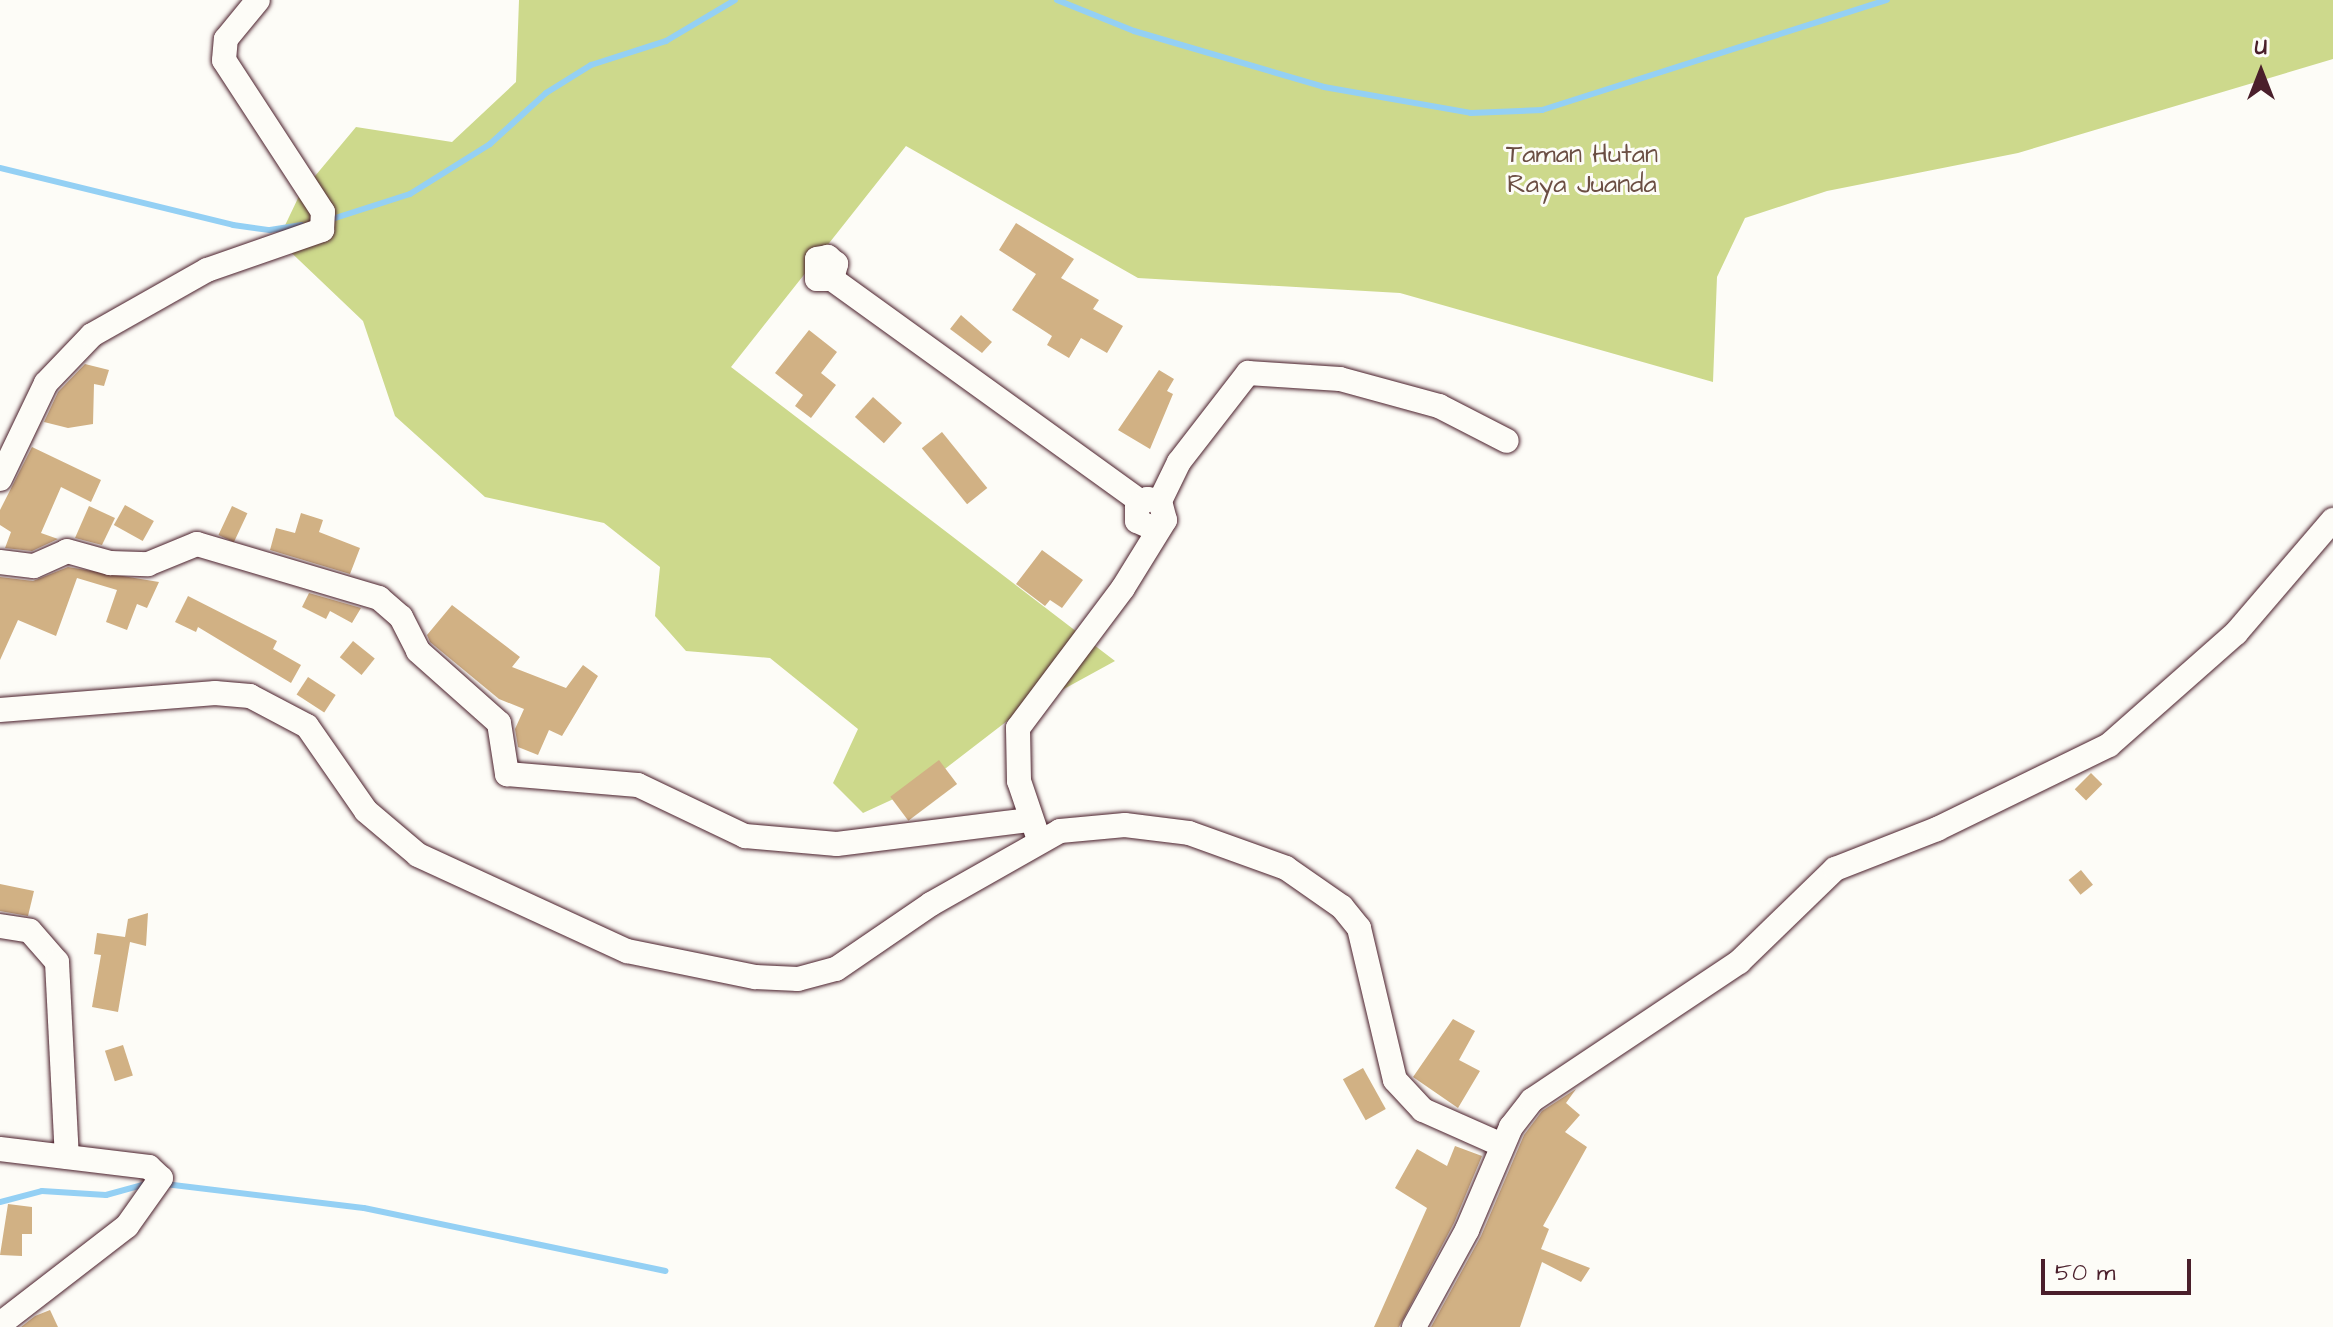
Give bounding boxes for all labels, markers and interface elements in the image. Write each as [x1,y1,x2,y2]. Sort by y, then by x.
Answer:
north arrow [2221,32,2301,112]
text: U [2255,32,2267,63]
park label: Taman Hutan Raya Juanda [1506,139,1658,200]
scale bar [2045,1243,2195,1293]
text: 50 m [2055,1256,2115,1290]

